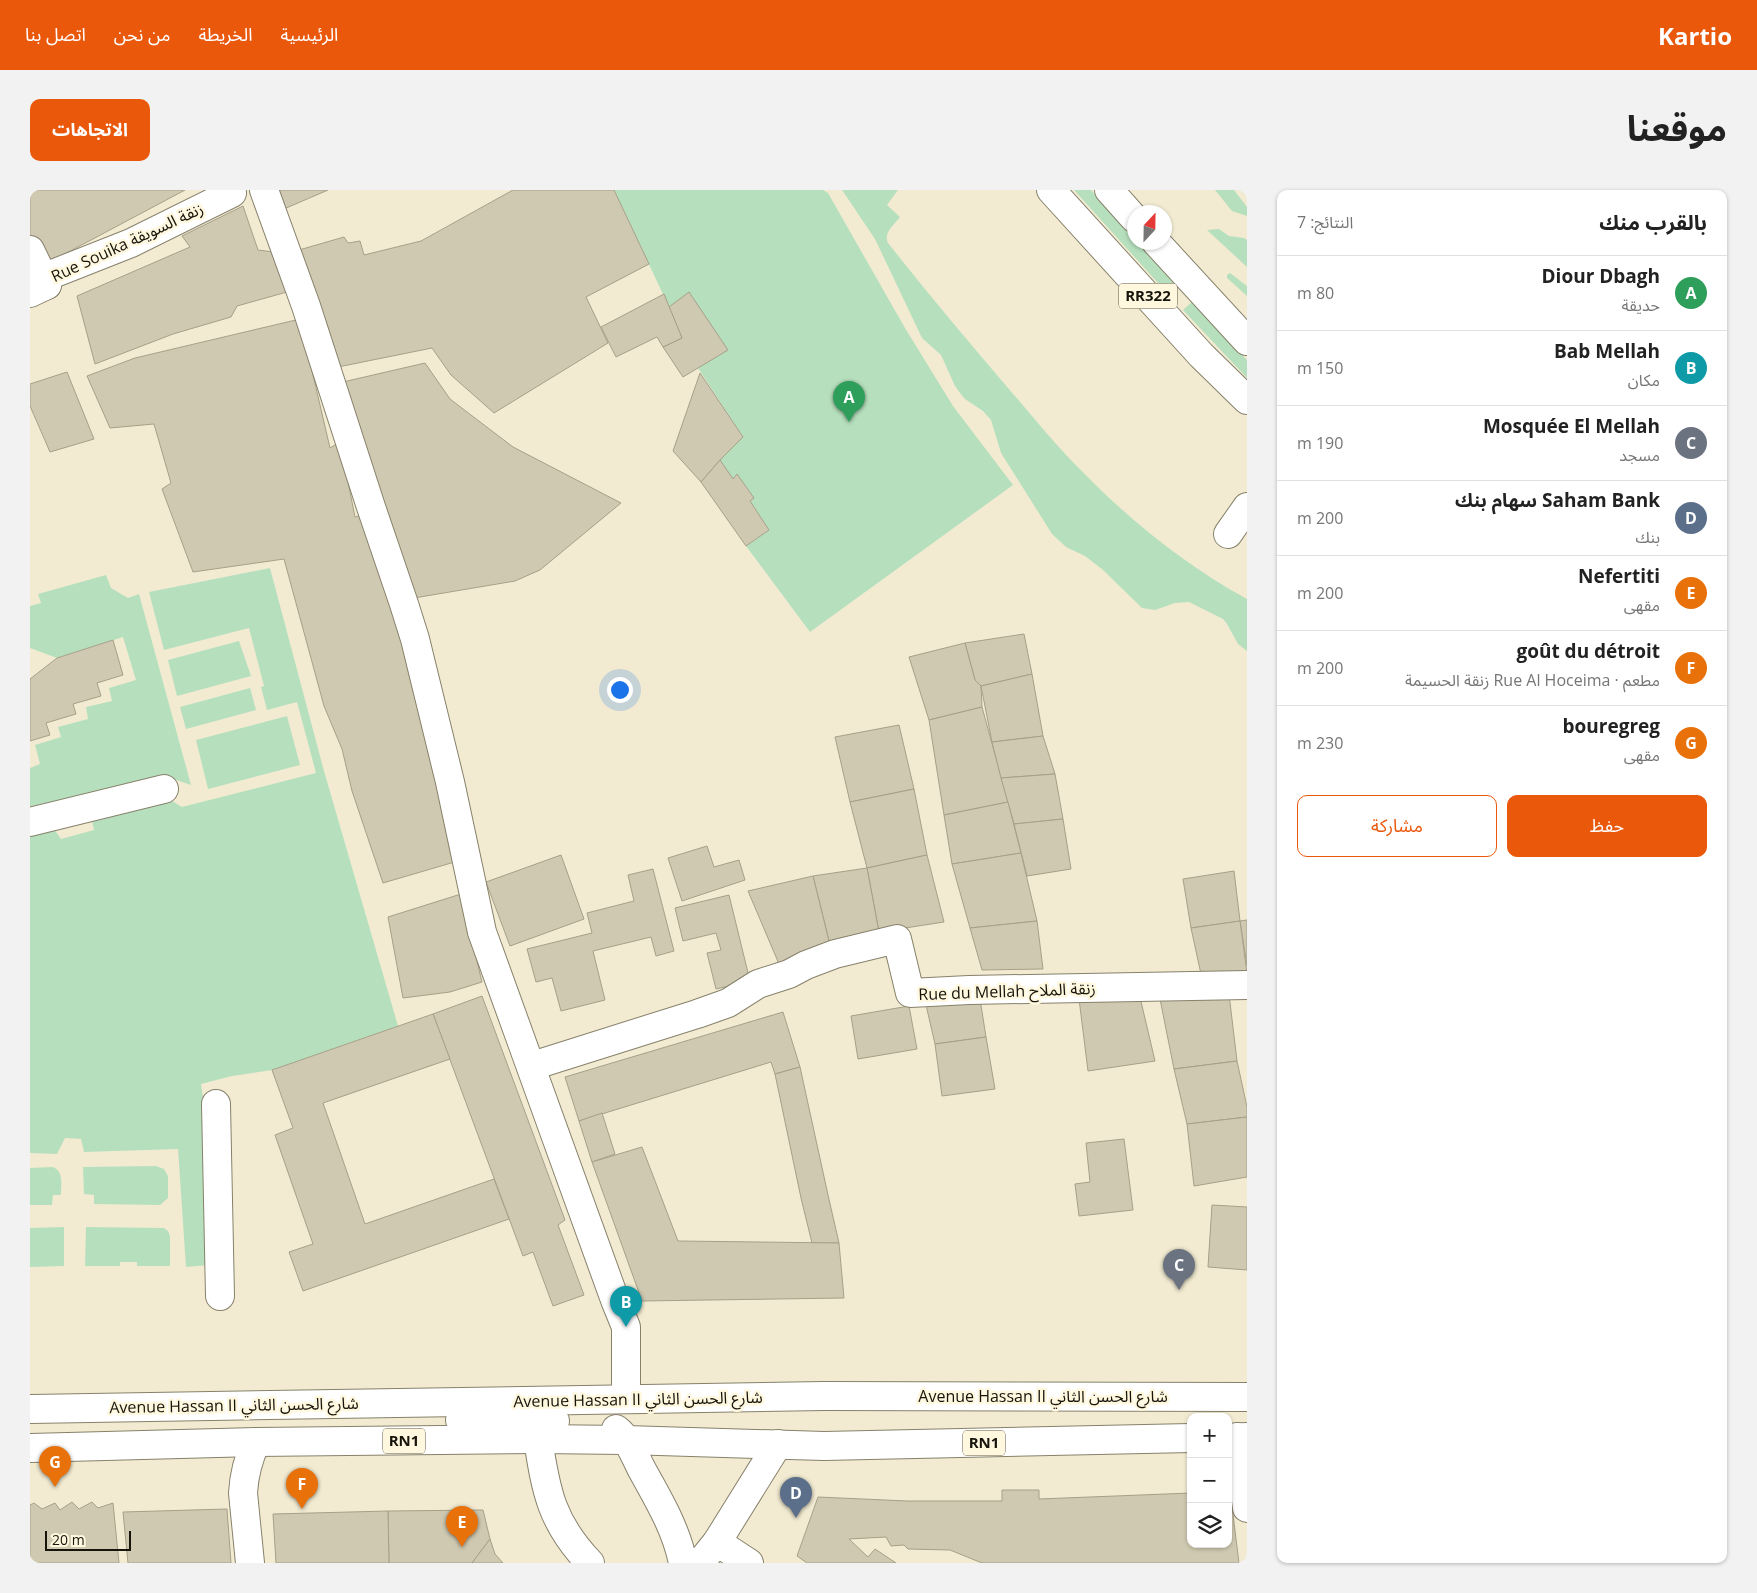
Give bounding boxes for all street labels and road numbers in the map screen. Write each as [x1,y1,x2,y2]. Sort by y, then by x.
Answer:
street label: Rue Souika زنقة السويقة [47,197,207,287]
road number: RR322 [1119,284,1177,308]
street label: Rue du Mellah زنقة الملاح [918,977,1096,1007]
street label: Avenue Hassan II شارع الحسن الثاني [918,1385,1168,1409]
street label: Avenue Hassan II شارع الحسن الثاني [513,1386,763,1414]
street label: Avenue Hassan II شارع الحسن الثاني [109,1392,359,1420]
road number: RN1 [383,1428,425,1454]
road number: RN1 [963,1430,1005,1456]

